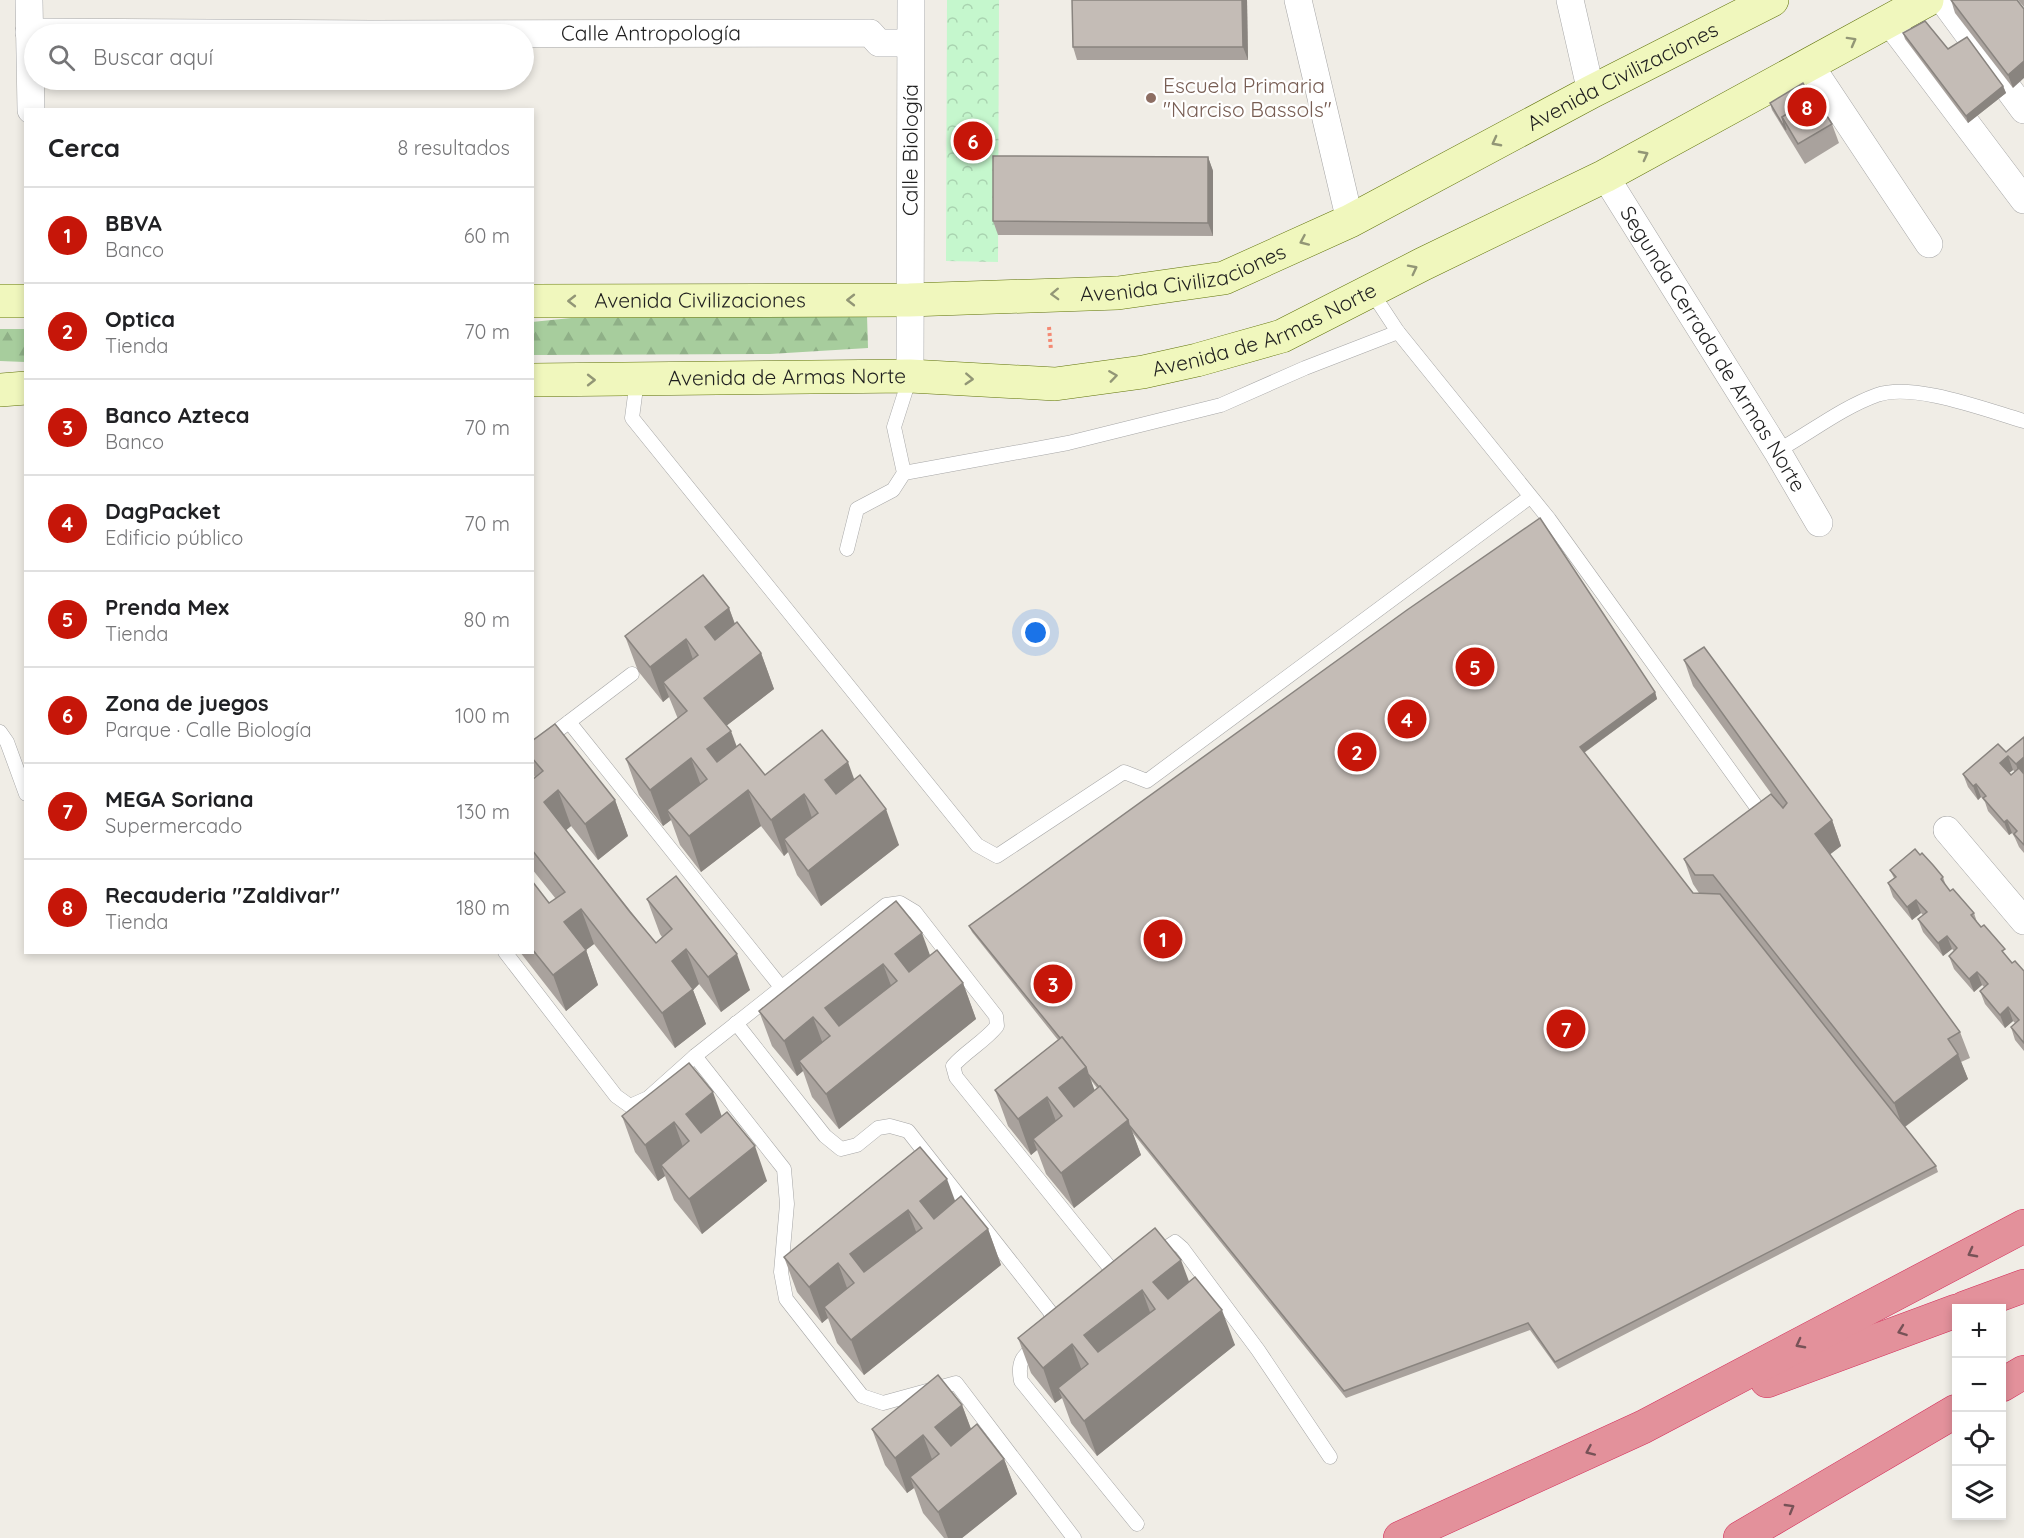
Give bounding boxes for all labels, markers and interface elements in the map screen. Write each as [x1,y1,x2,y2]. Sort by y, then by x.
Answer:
street label: Avenida Civilizaciones [1522,16,1722,136]
street label: Calle Antropología [561,19,741,46]
search box [24,24,534,90]
one-way arrow [1846,37,1856,49]
icon: search [45,41,78,74]
text: Buscar aquí [93,43,213,71]
place label: Escuela Primaria "Narciso Bassols" [1163,72,1332,122]
street label: Calle Biología [896,84,923,216]
pin: 8 [1788,84,1826,130]
marker: Escuela Primaria "Narciso Bassols" [1144,91,1158,105]
pin: 6 [954,118,992,164]
text: Cerca [48,131,120,164]
text: 8 resultados [397,135,510,160]
one-way arrow [1492,135,1502,146]
one-way arrow [1638,151,1648,162]
street label: Segunda Cerrada de Armas Norte [1615,201,1812,496]
text: BBVA [105,209,162,237]
text: 1 [64,223,71,248]
text: 60 m [464,223,510,248]
one-way arrow [1300,234,1311,246]
text: Banco [105,237,164,262]
street label: Avenida Civilizaciones [1080,238,1290,306]
one-way arrow [1407,265,1417,276]
street label: Avenida de Armas Norte [1150,276,1380,382]
street label: Avenida Civilizaciones [594,286,806,313]
one-way arrow [1051,288,1060,301]
one-way arrow [846,294,855,306]
one-way arrow [567,295,576,307]
text: Optica [105,305,175,333]
text: 2 [62,319,73,344]
text: 70 m [464,319,510,344]
text: Tienda [105,333,168,358]
street label: Avenida de Armas Norte [668,362,906,391]
one-way arrow [1108,370,1117,382]
one-way arrow [964,372,973,385]
one-way arrow [586,374,595,386]
text: Banco Azteca [105,401,250,429]
text: 3 [62,415,73,440]
text: 70 m [464,415,510,440]
text: Banco [105,429,164,454]
text: DagPacket [105,497,221,525]
text: 4 [62,511,73,536]
text: 70 m [464,511,510,536]
text: Edificio público [105,525,243,550]
text: Prenda Mex [105,593,229,621]
text: 5 [62,607,73,632]
text: 80 m [464,607,510,632]
your location [1021,618,1050,647]
text: Tienda [105,621,168,646]
pin: 5 [1456,644,1494,690]
text: Zona de juegos [105,689,269,717]
pin: 4 [1388,696,1426,742]
text: 6 [62,703,73,728]
text: 100 m [455,703,510,728]
text: Parque · Calle Biología [105,717,312,742]
pin: 2 [1338,730,1376,774]
text: MEGA Soriana [105,785,253,813]
text: 7 [62,799,73,824]
text: 130 m [457,799,510,824]
text: Supermercado [105,813,242,838]
text: Recauderia "Zaldivar" [105,881,340,909]
text: 8 [62,895,73,920]
text: 180 m [456,895,510,920]
text: Tienda [105,909,168,934]
pin: 1 [1144,916,1182,962]
pin: 3 [1034,962,1072,1006]
pin: 7 [1546,1006,1586,1052]
one-way arrow [1968,1246,1979,1257]
map controls [1952,1304,2006,1520]
button: + [1952,1304,2006,1358]
one-way arrow [1897,1324,1907,1337]
one-way arrow [1796,1337,1806,1348]
button: − [1952,1358,2006,1412]
button: locate [1952,1412,2006,1466]
one-way arrow [1585,1444,1596,1456]
button: layers [1952,1466,2006,1520]
one-way arrow [1784,1504,1794,1516]

